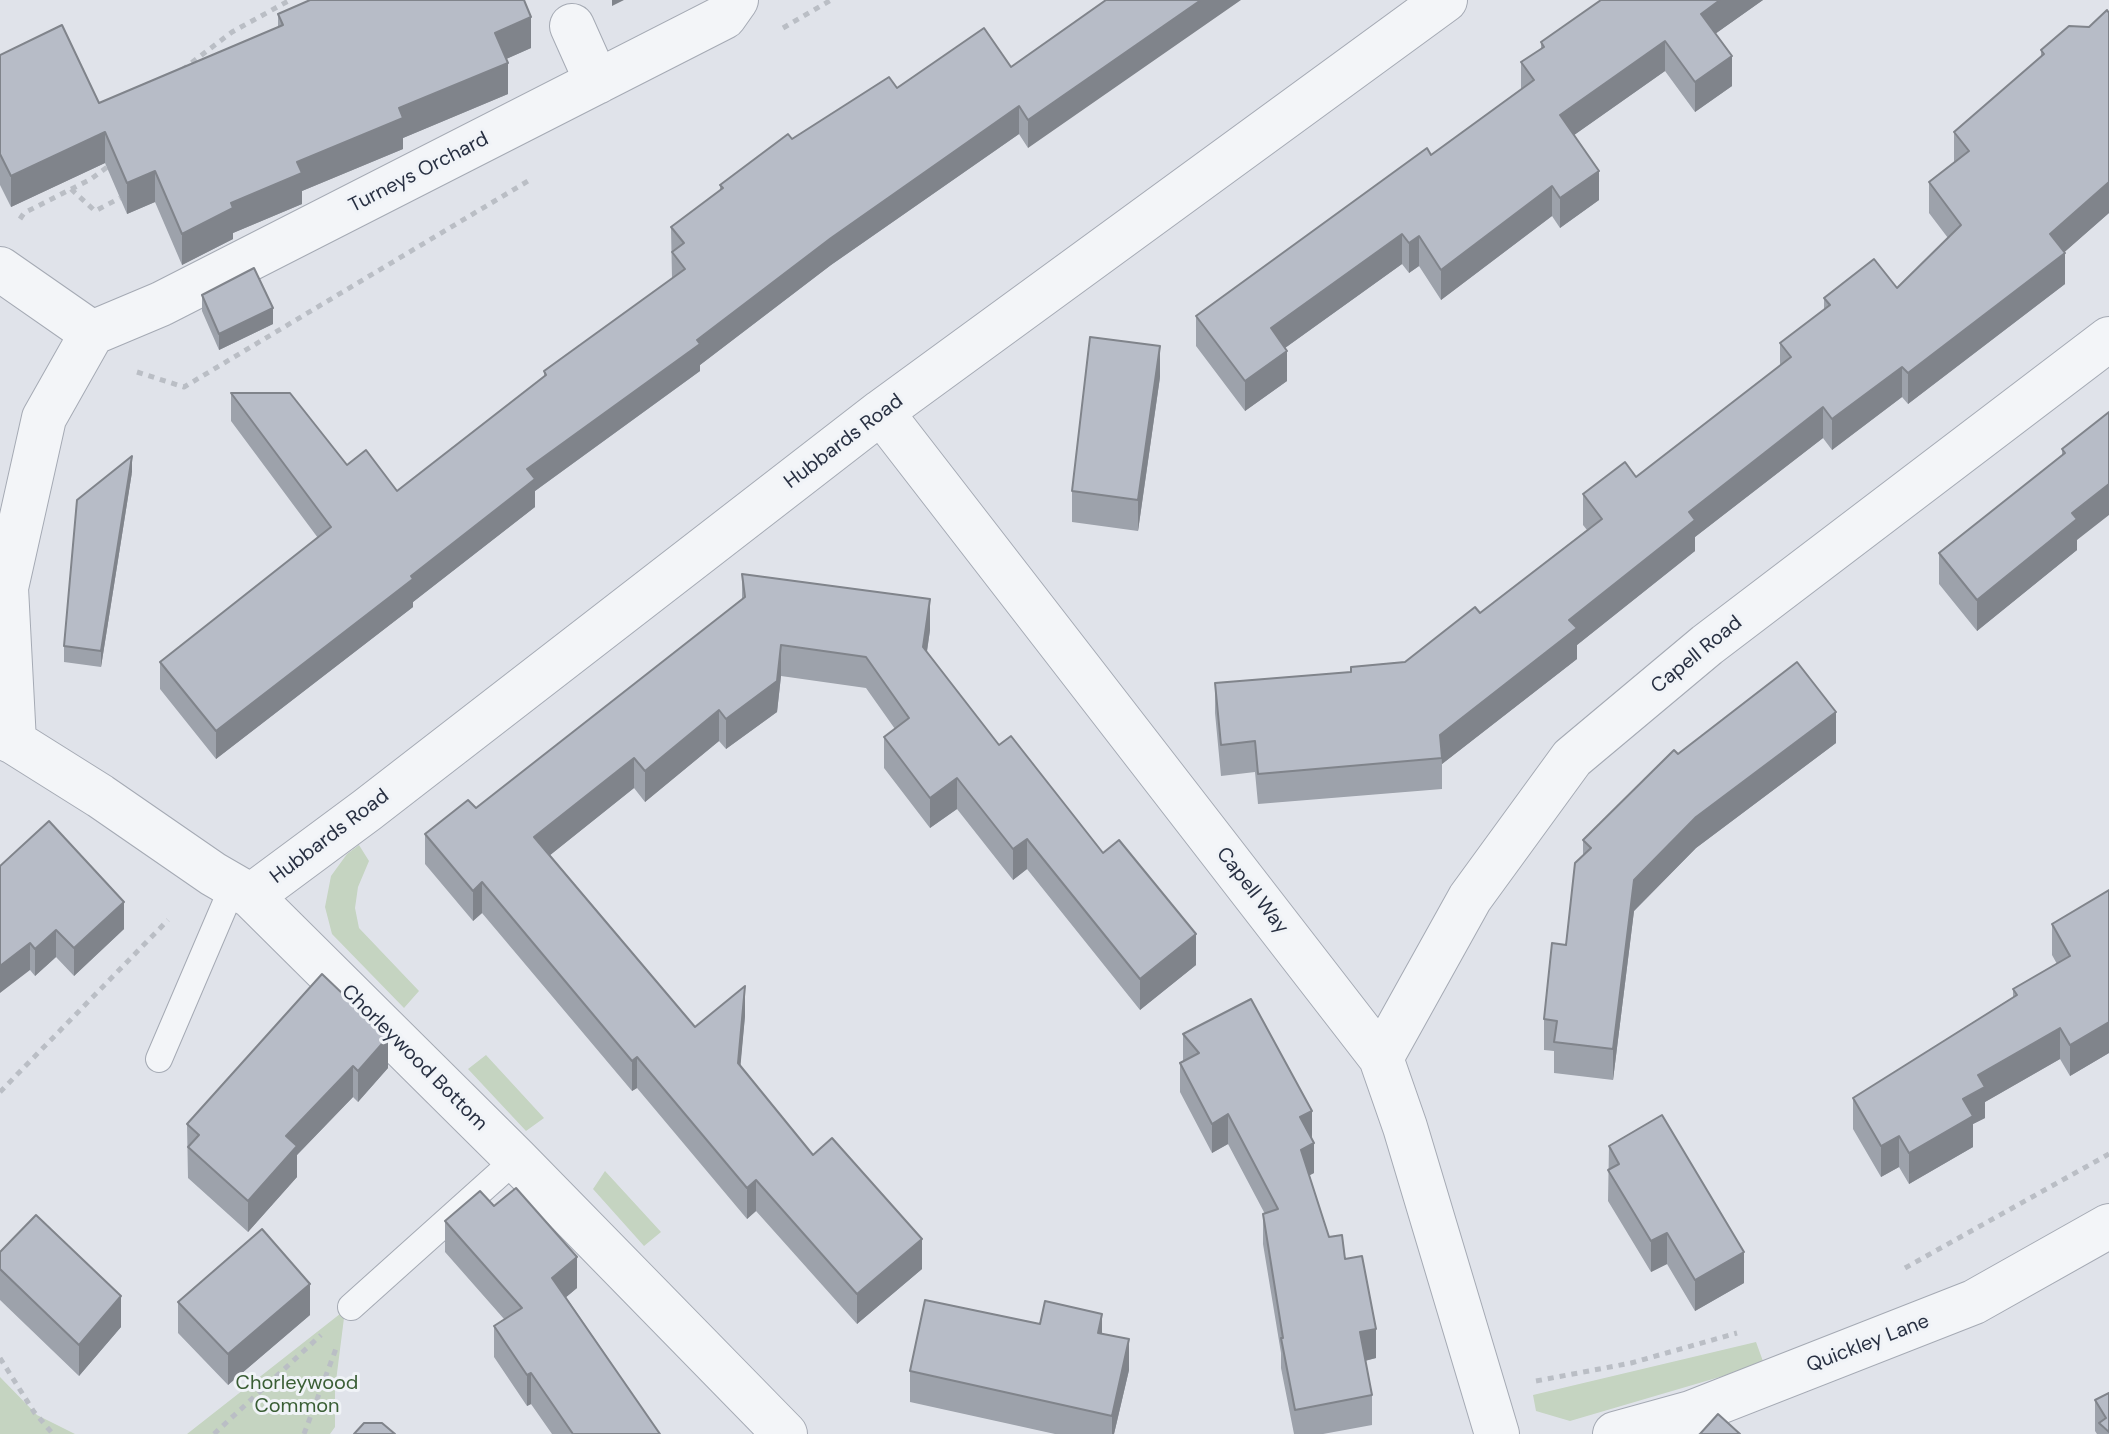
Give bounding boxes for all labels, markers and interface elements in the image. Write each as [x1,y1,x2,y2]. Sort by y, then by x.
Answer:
street label: Turneys Orchard [345,128,493,218]
street label: Hubbards Road [780,390,908,494]
street label: Capell Road [1647,611,1747,699]
street label: Hubbards Road [266,785,394,889]
street label: Capell Way [1211,843,1293,939]
street label: Chorleywood Bottom [336,980,492,1136]
street label: Quickley Lane [1803,1310,1933,1378]
park label: Chorleywood Common [236,1372,358,1419]

